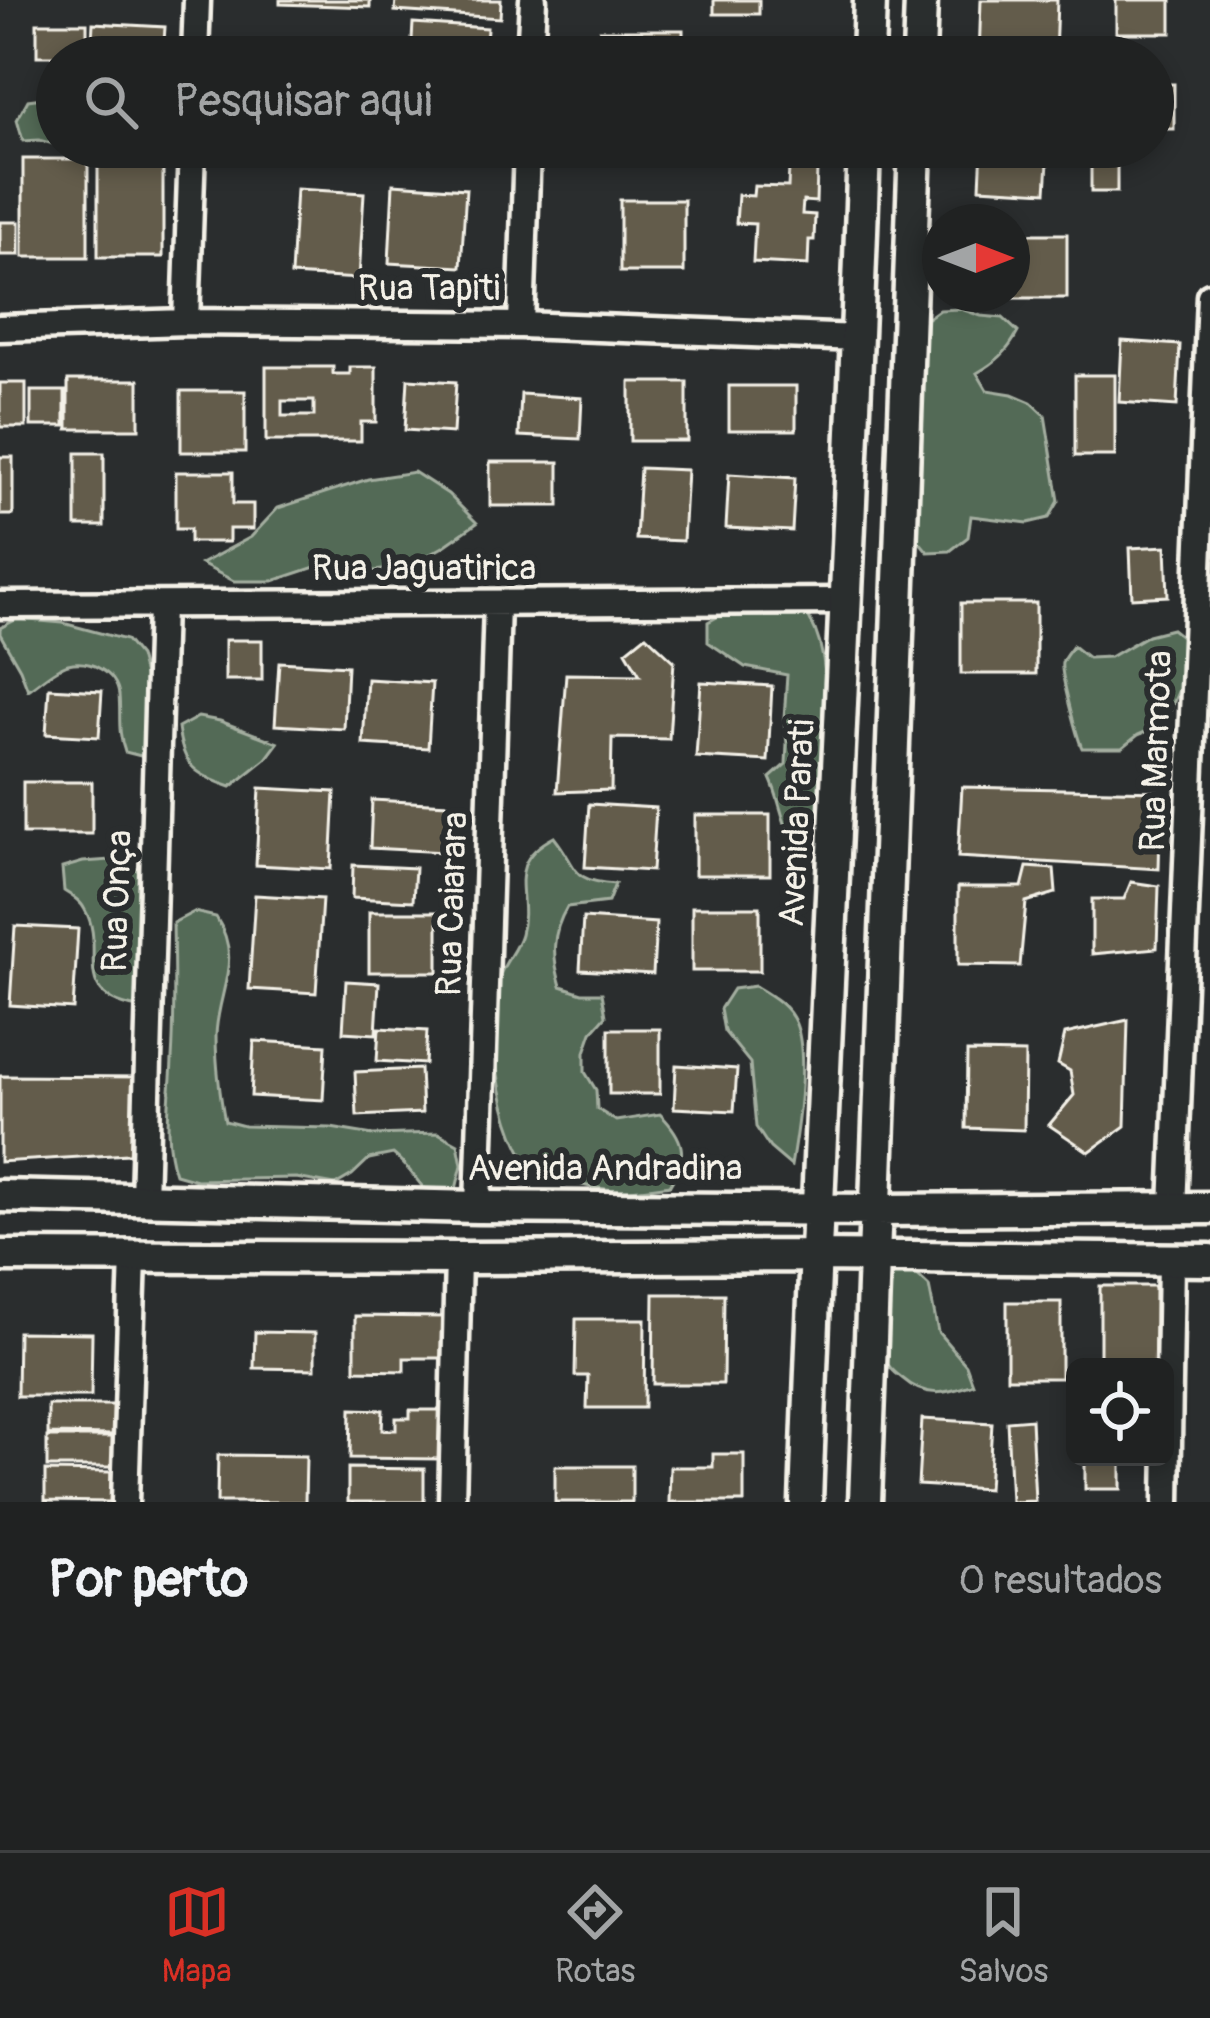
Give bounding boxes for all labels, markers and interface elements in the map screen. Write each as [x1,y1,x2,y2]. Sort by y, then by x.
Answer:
search box [36,36,1174,168]
icon: search [78,69,144,135]
text: Pesquisar aqui [174,74,432,130]
north arrow [922,204,1030,312]
street label: Rua Tapiti [358,266,500,311]
street label: Rua Jaguatirica [312,546,536,591]
street label: Rua Marmota [1130,649,1182,853]
street label: Avenida Parati [769,718,825,928]
street label: Rua Caiarara [426,811,478,997]
street label: Rua Onça [92,829,142,973]
street label: Avenida Andradina [467,1146,743,1191]
map controls [1066,1358,1174,1466]
button: locate [1066,1358,1174,1466]
text: Por perto [48,1548,248,1612]
text: 0 resultados [958,1556,1162,1605]
tab: Mapa [162,1879,232,1992]
tab: Rotas [555,1879,635,1992]
tab: Salvos [959,1879,1048,1992]

